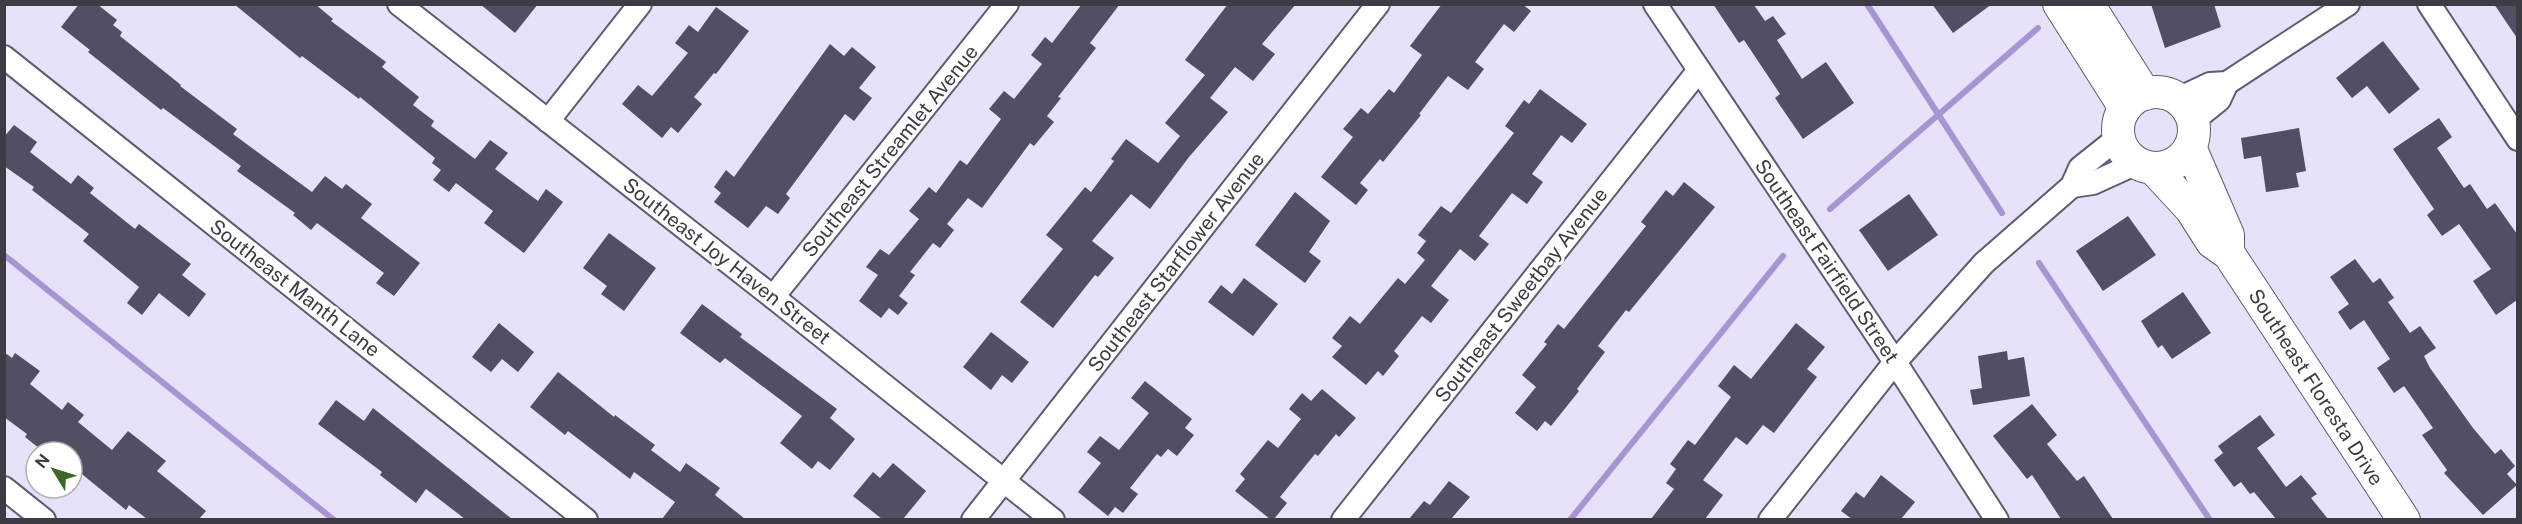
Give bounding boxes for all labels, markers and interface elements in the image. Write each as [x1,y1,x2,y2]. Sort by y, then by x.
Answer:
street label: Southeast Streamlet Avenue [797,40,983,262]
street label: Southeast Starflower Avenue [1083,147,1269,377]
street label: Southeast Fairfield Street [1750,155,1904,367]
street label: Southeast Joy Haven Street [618,173,836,349]
street label: Southeast Sweetbay Avenue [1430,183,1612,407]
street label: Southeast Manth Lane [205,214,385,362]
street label: Southeast Floresta Drive [2243,284,2389,490]
north arrow [24,440,84,500]
text: N [31,450,54,472]

